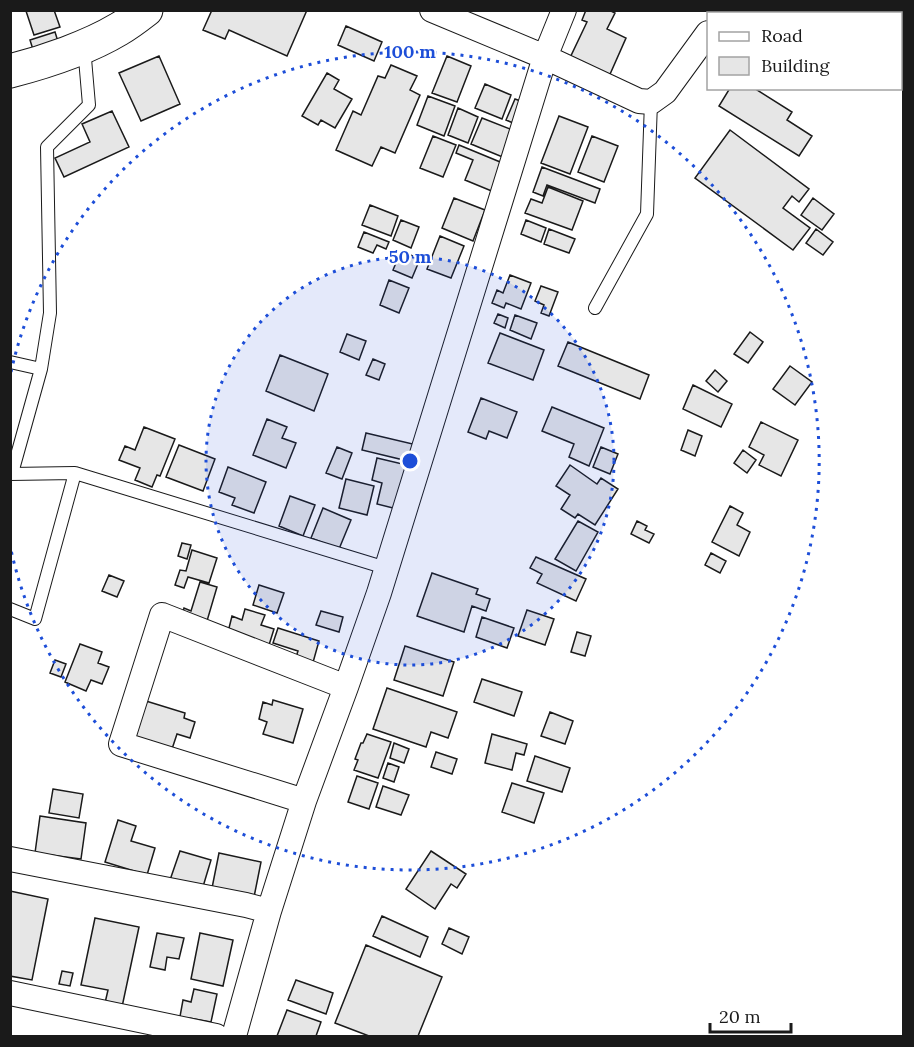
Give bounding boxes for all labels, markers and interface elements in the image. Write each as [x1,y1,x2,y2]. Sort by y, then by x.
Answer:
legend [707,12,902,90]
text: Road [761,24,803,47]
text: 100 m [384,40,436,63]
text: Building [761,54,831,77]
text: 50 m [389,245,432,268]
centre of rings [400,451,420,471]
scale bar [710,996,791,1034]
text: 20 m [719,1005,761,1028]

